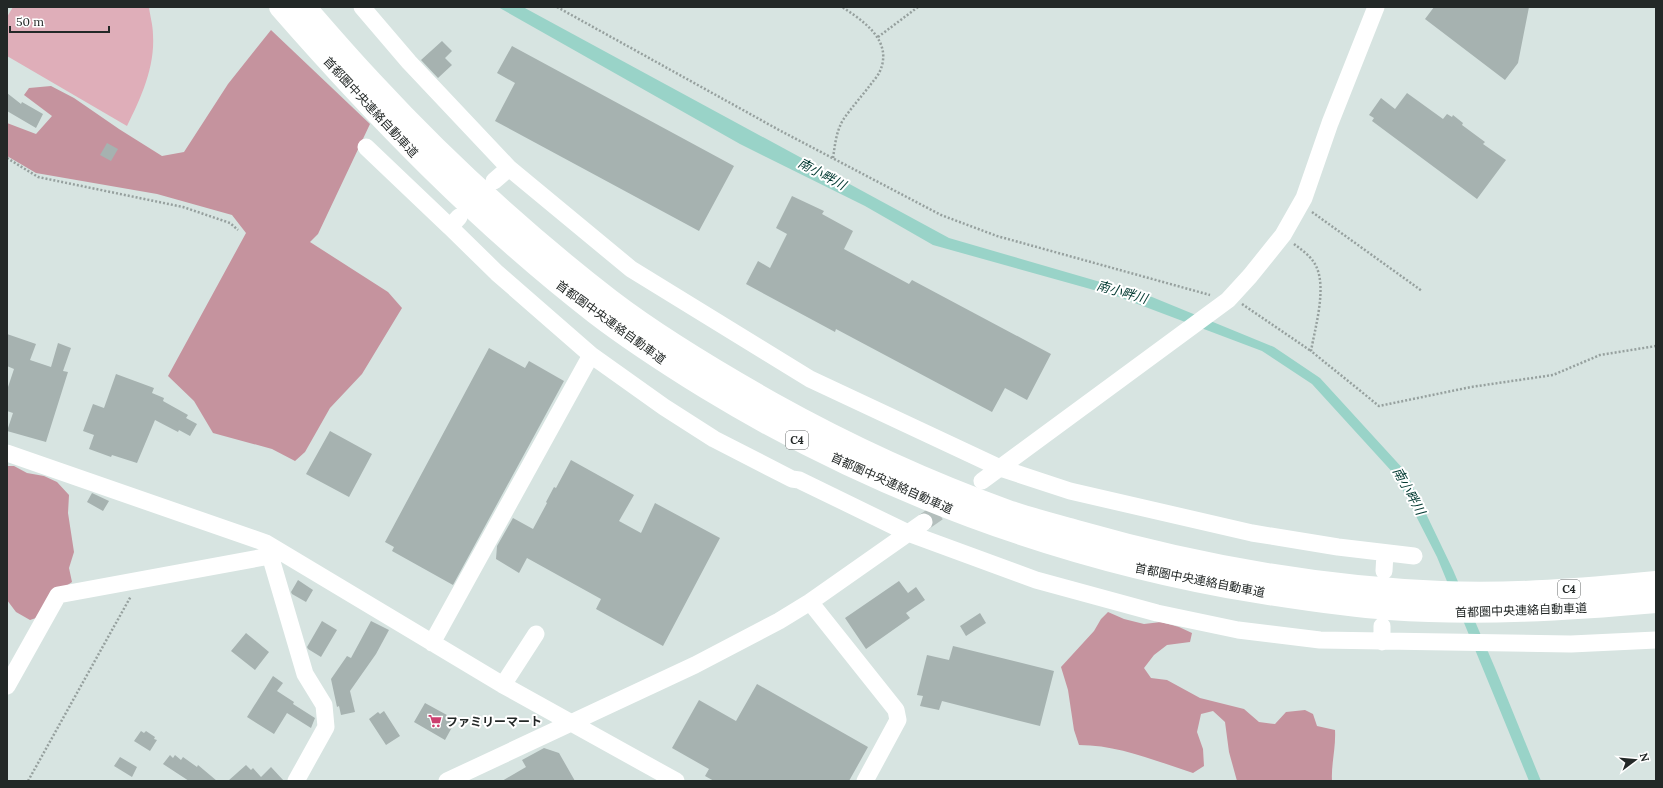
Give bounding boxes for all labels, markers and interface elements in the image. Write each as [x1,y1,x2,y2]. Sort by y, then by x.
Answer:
scale bar [10,8,109,34]
text: 50 m [16,14,44,29]
street label: 首都圏中央連絡自動車道 [320,54,422,160]
water label: 南小畔川 [795,154,851,195]
street label: 首都圏中央連絡自動車道 [553,277,669,367]
water label: 南小畔川 [1095,277,1151,308]
road number: C4 [786,431,808,449]
street label: 首都圏中央連絡自動車道 [829,449,955,517]
water label: 南小畔川 [1389,464,1430,520]
street label: 首都圏中央連絡自動車道 [1134,560,1266,600]
road number: C4 [1558,580,1580,598]
street label: 首都圏中央連絡自動車道 [1455,600,1587,620]
supermarket icon: ファミリーマート [427,713,443,729]
place label: ファミリーマート [446,714,542,729]
north arrow [1615,740,1655,780]
text: N [1637,751,1653,764]

